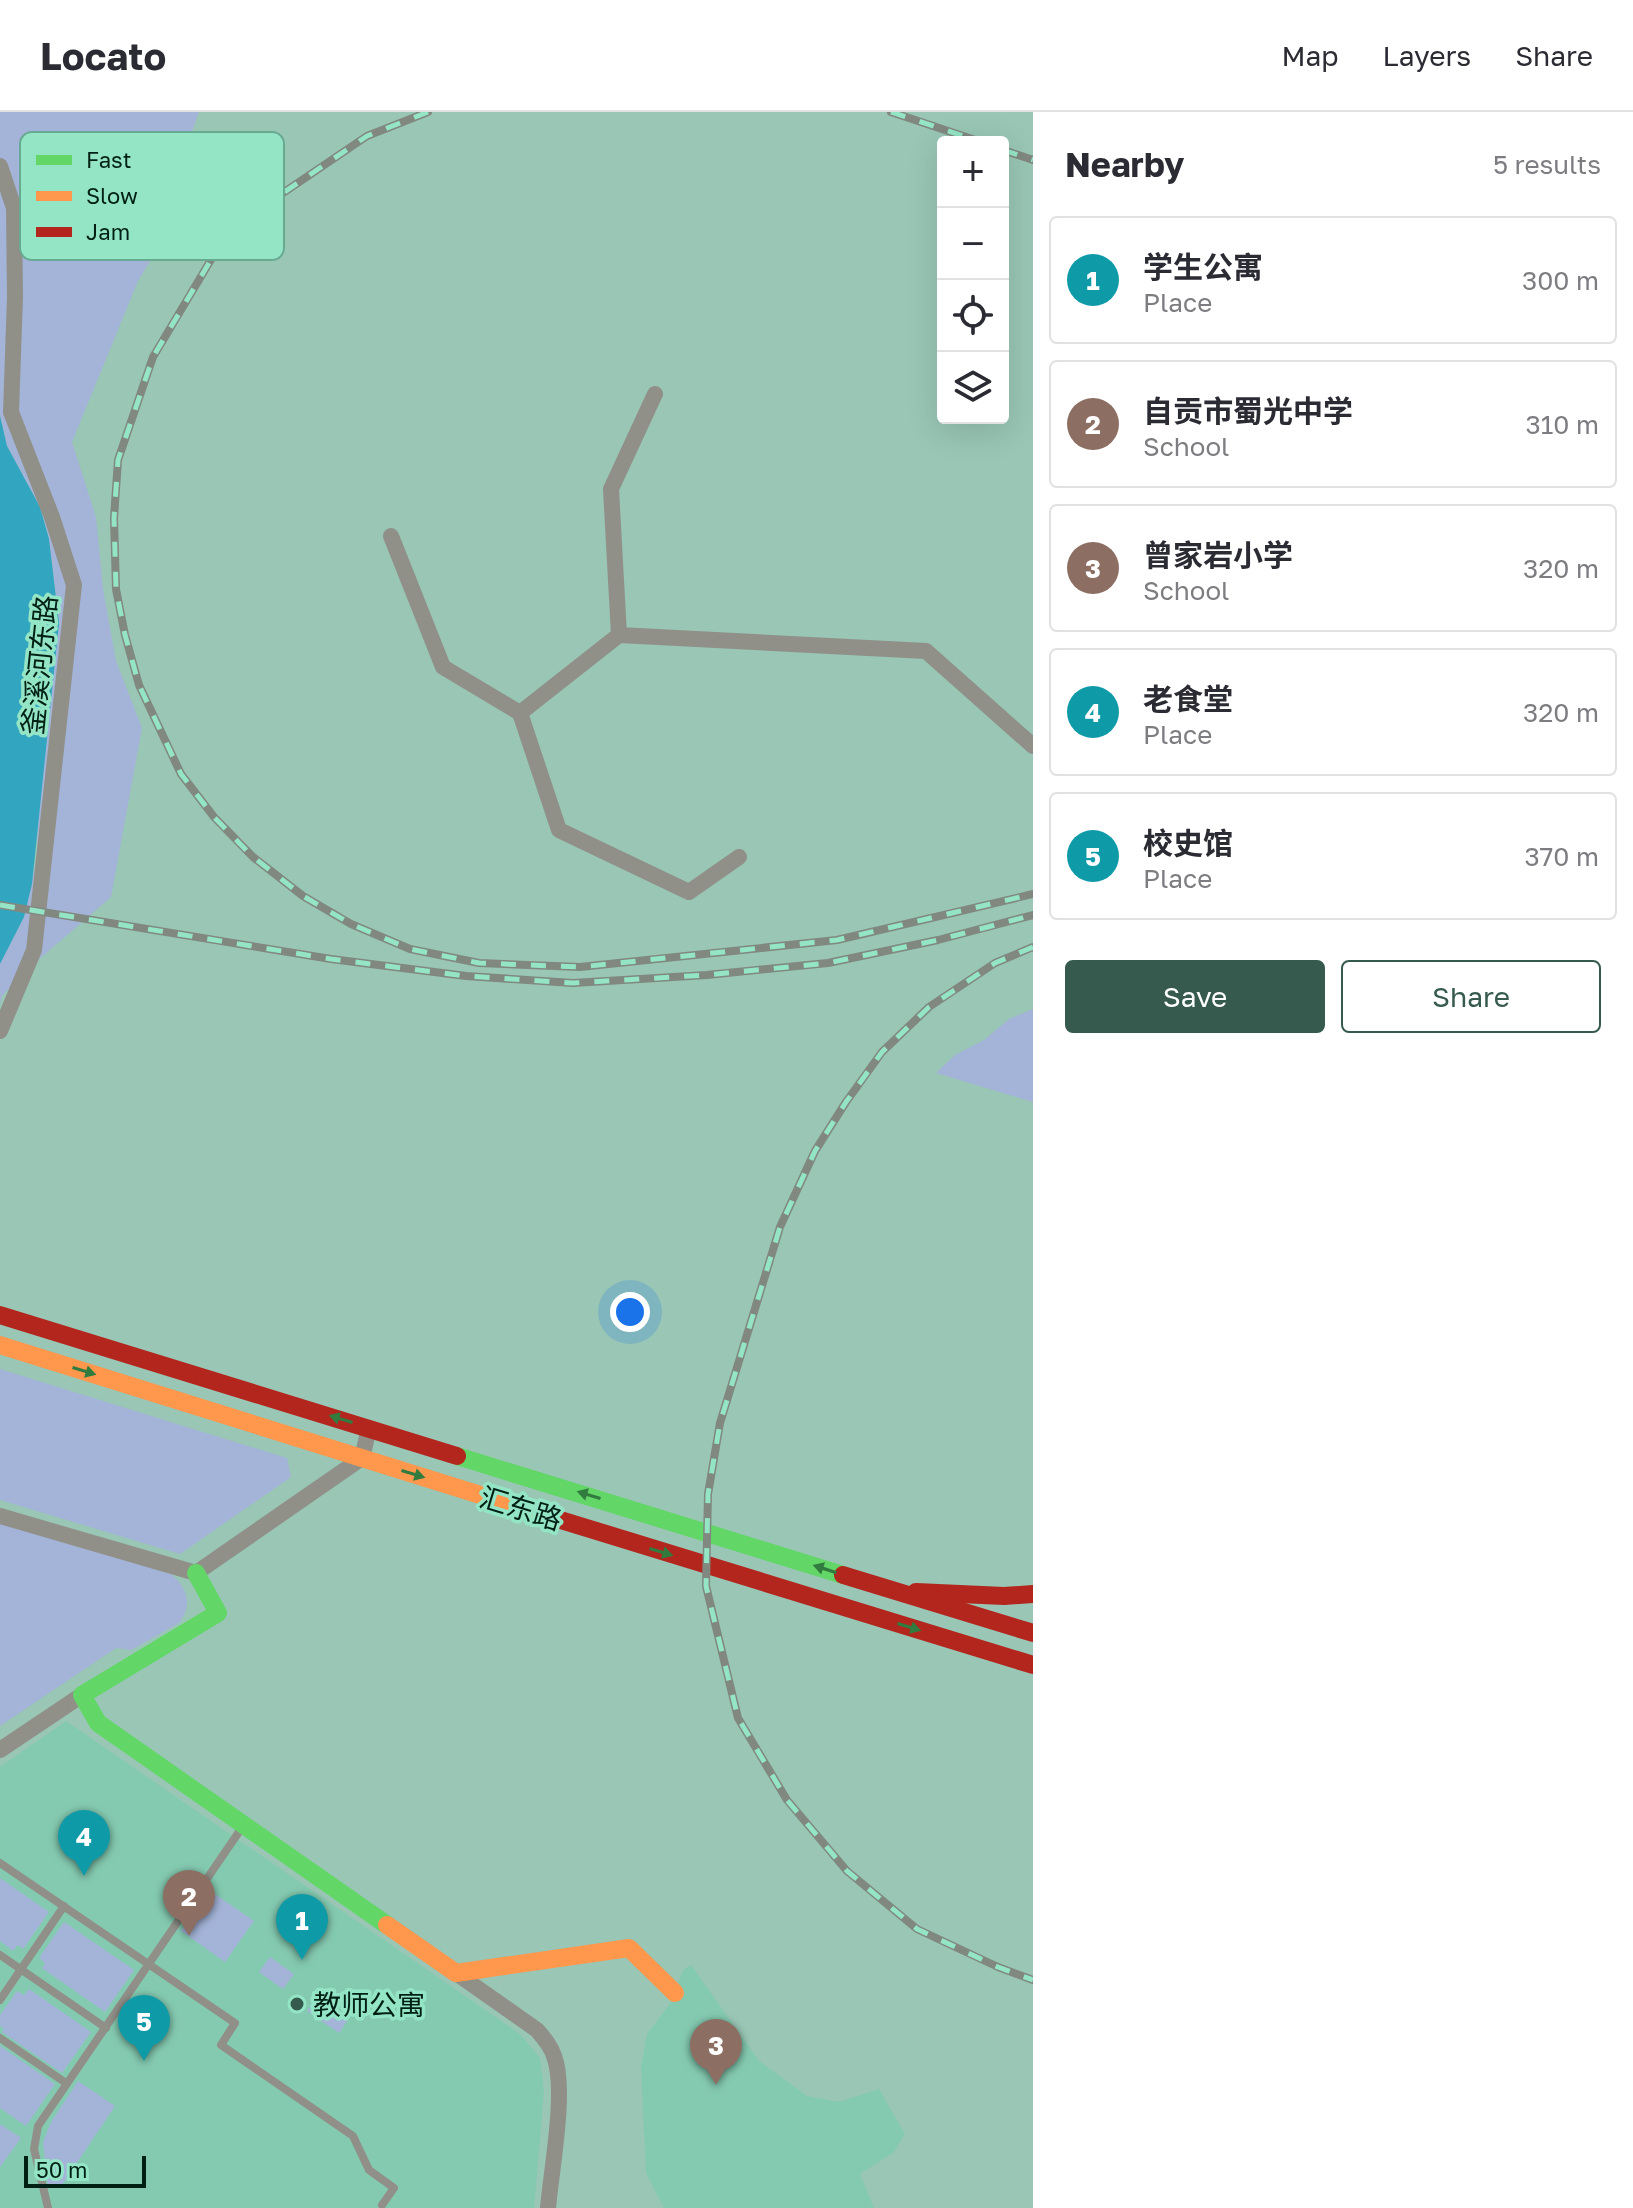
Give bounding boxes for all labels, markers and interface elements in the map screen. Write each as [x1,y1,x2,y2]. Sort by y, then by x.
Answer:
text: Locato [40,33,166,78]
text: Map [1281,39,1339,72]
text: Layers [1383,39,1471,72]
text: Share [1515,39,1593,72]
legend [20,132,284,260]
map controls [937,136,1009,424]
button: + [937,136,1009,208]
text: Nearby [1065,144,1185,184]
text: Fast [86,146,132,173]
text: 5 results [1493,149,1601,180]
text: Slow [86,182,138,209]
button: − [937,208,1009,280]
text: Jam [86,218,130,245]
text: 学生公寓 [1143,249,1263,285]
text: 1 [1086,265,1100,296]
text: 300 m [1522,265,1599,296]
button: locate [937,280,1009,352]
text: Place [1143,287,1212,318]
button: layers [937,352,1009,424]
text: 自贡市蜀光中学 [1143,393,1353,429]
text: 2 [1085,409,1101,440]
text: 310 m [1526,409,1599,440]
text: School [1143,431,1229,462]
text: 曾家岩小学 [1143,537,1293,573]
text: 3 [1085,553,1101,584]
text: 320 m [1523,553,1599,584]
text: School [1143,575,1229,606]
street label: 釜溪河东路 [15,594,63,736]
text: 老食堂 [1143,681,1233,717]
text: 4 [1085,697,1101,728]
text: 320 m [1523,697,1599,728]
text: Place [1143,719,1212,750]
text: 校史馆 [1143,825,1233,861]
text: 5 [1085,841,1101,872]
text: 370 m [1524,841,1599,872]
text: Place [1143,863,1212,894]
button: Save [1065,960,1325,1033]
button: Share [1341,960,1601,1033]
your location [610,1292,650,1332]
one-way arrow [73,1365,97,1378]
one-way arrow [328,1412,352,1425]
one-way arrow [401,1469,425,1481]
street label: 汇东路 [476,1480,566,1536]
one-way arrow [577,1488,601,1501]
one-way arrow [649,1546,673,1559]
one-way arrow [812,1562,836,1575]
one-way arrow [898,1622,922,1634]
pin: 4 [58,1810,110,1876]
pin: 2 [163,1870,215,1936]
pin: 1 [276,1894,328,1960]
place label: 教师公寓 [313,1988,425,2021]
pin: 5 [118,1995,170,2061]
marker: 教师公寓 [288,1995,306,2013]
pin: 3 [690,2019,742,2085]
scale bar [24,2152,146,2188]
text: 50 m [36,2156,87,2183]

